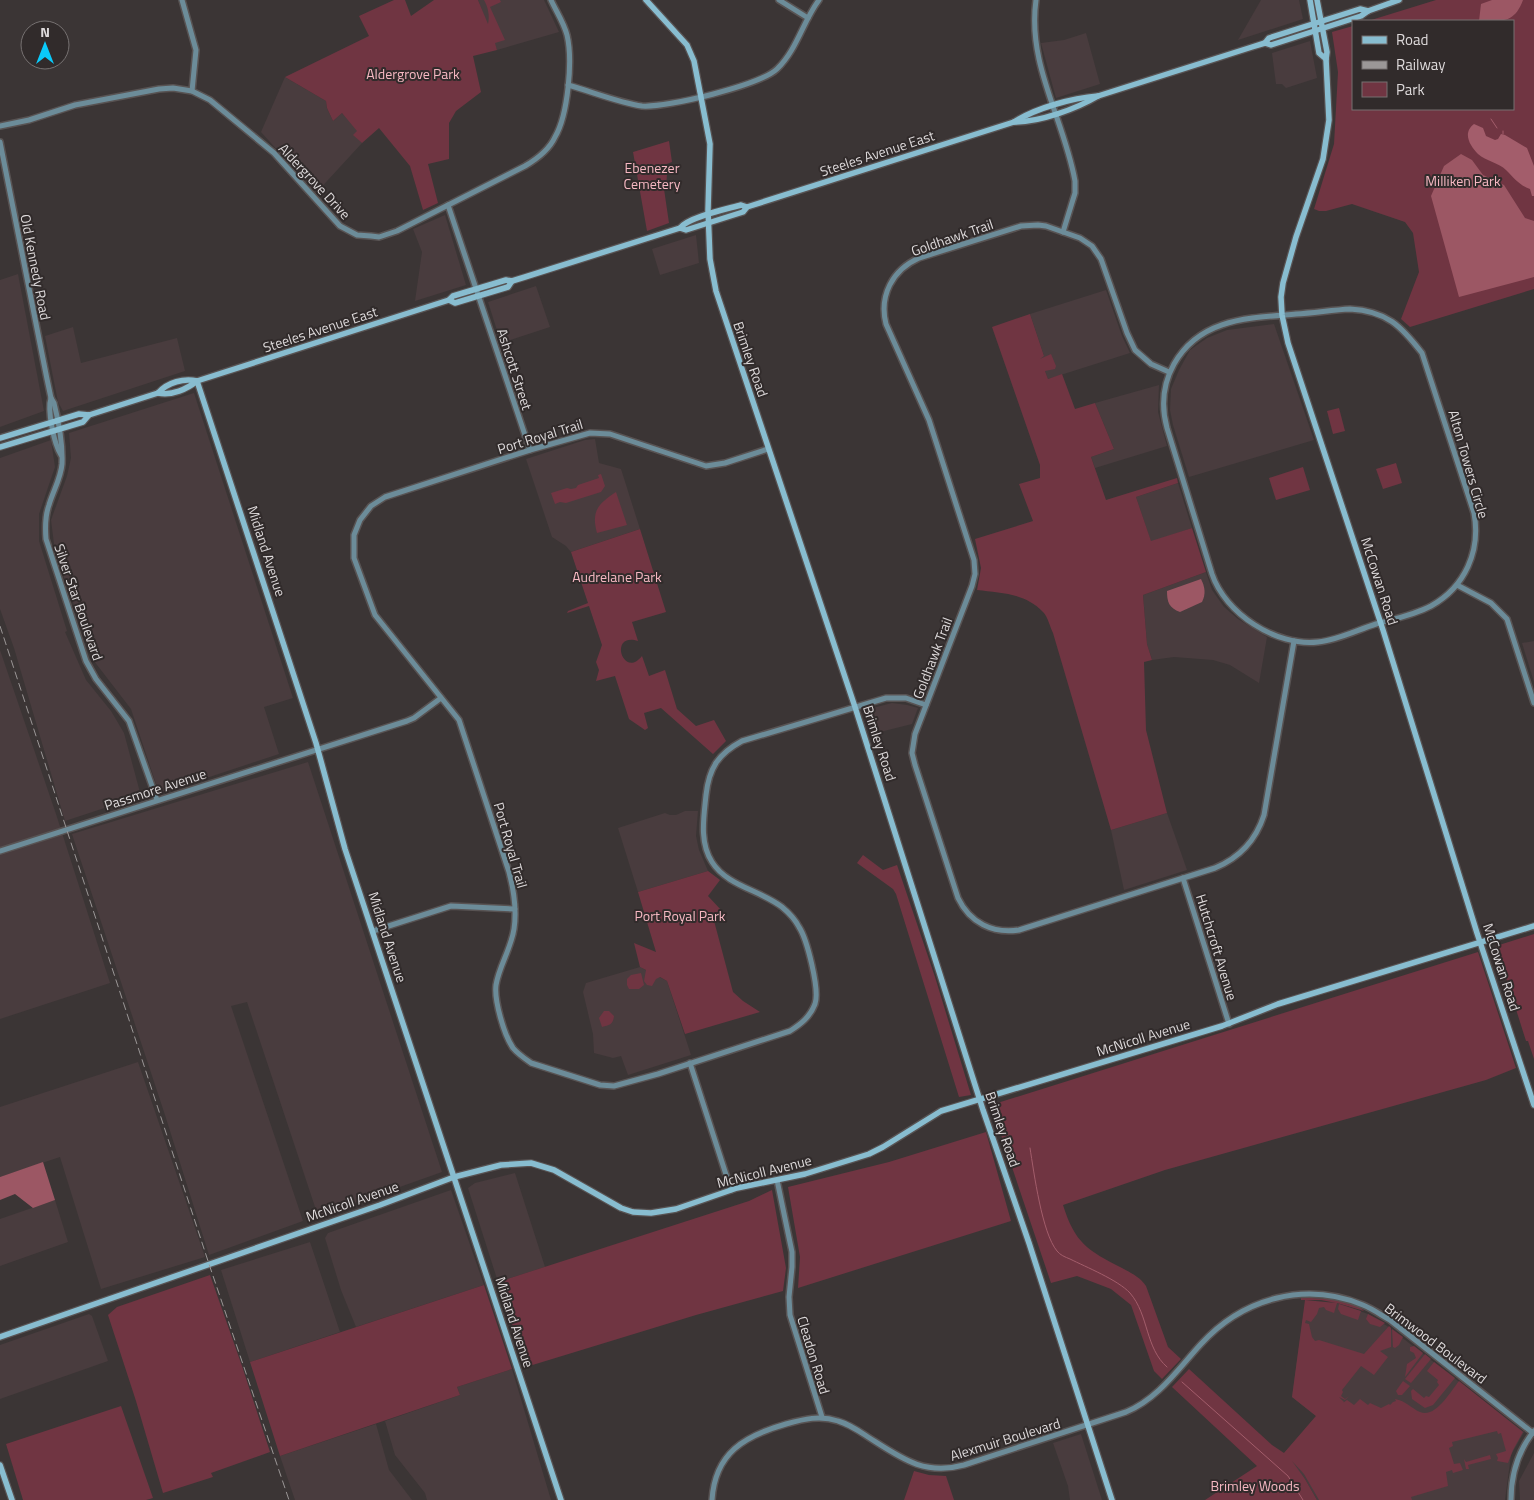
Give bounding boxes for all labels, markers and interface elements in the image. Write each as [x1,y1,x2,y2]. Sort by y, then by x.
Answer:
north arrow [20,20,70,70]
legend [1352,20,1514,110]
text: N [40,21,50,42]
text: Road [1396,28,1428,51]
text: Railway [1396,53,1446,76]
park label: Aldergrove Park [366,63,460,84]
text: Park [1396,78,1425,101]
street label: Steeles Avenue East [817,125,937,181]
street label: Aldergrove Drive [274,138,356,224]
park label: Ebenezer Cemetery [624,157,681,194]
park label: Milliken Park [1425,170,1501,191]
street label: Old Kennedy Road [15,212,57,322]
street label: Goldhawk Trail [908,213,996,261]
street label: Steeles Avenue East [260,301,380,357]
street label: Brimley Road [728,318,774,400]
street label: Ashcott Street [492,325,538,413]
street label: Alton Towers Circle [1443,407,1495,521]
street label: Port Royal Trail [495,413,585,459]
street label: Midland Avenue [242,503,292,599]
street label: McCowan Road [1356,534,1404,628]
street label: Silver Star Boulevard [49,541,109,663]
park label: Audrelane Park [572,566,662,587]
street label: Goldhawk Trail [907,614,957,702]
street label: Brimley Road [858,702,902,784]
street label: Passmore Avenue [101,763,209,815]
street label: Port Royal Trail [489,800,533,890]
street label: Midland Avenue [363,889,413,985]
street label: Hutchcroft Avenue [1191,891,1243,1003]
park label: Port Royal Park [635,905,726,926]
street label: McCowan Road [1478,920,1526,1014]
street label: McNicoll Avenue [1094,1013,1192,1061]
street label: Brimley Road [980,1088,1026,1170]
street label: McNicoll Avenue [714,1149,814,1193]
street label: McNicoll Avenue [303,1175,401,1227]
street label: Midland Avenue [490,1274,540,1370]
street label: Brimwood Boulevard [1380,1297,1492,1389]
street label: Cleadon Road [792,1313,836,1397]
street label: Alexmuir Boulevard [947,1412,1063,1466]
park label: Brimley Woods [1210,1475,1300,1496]

